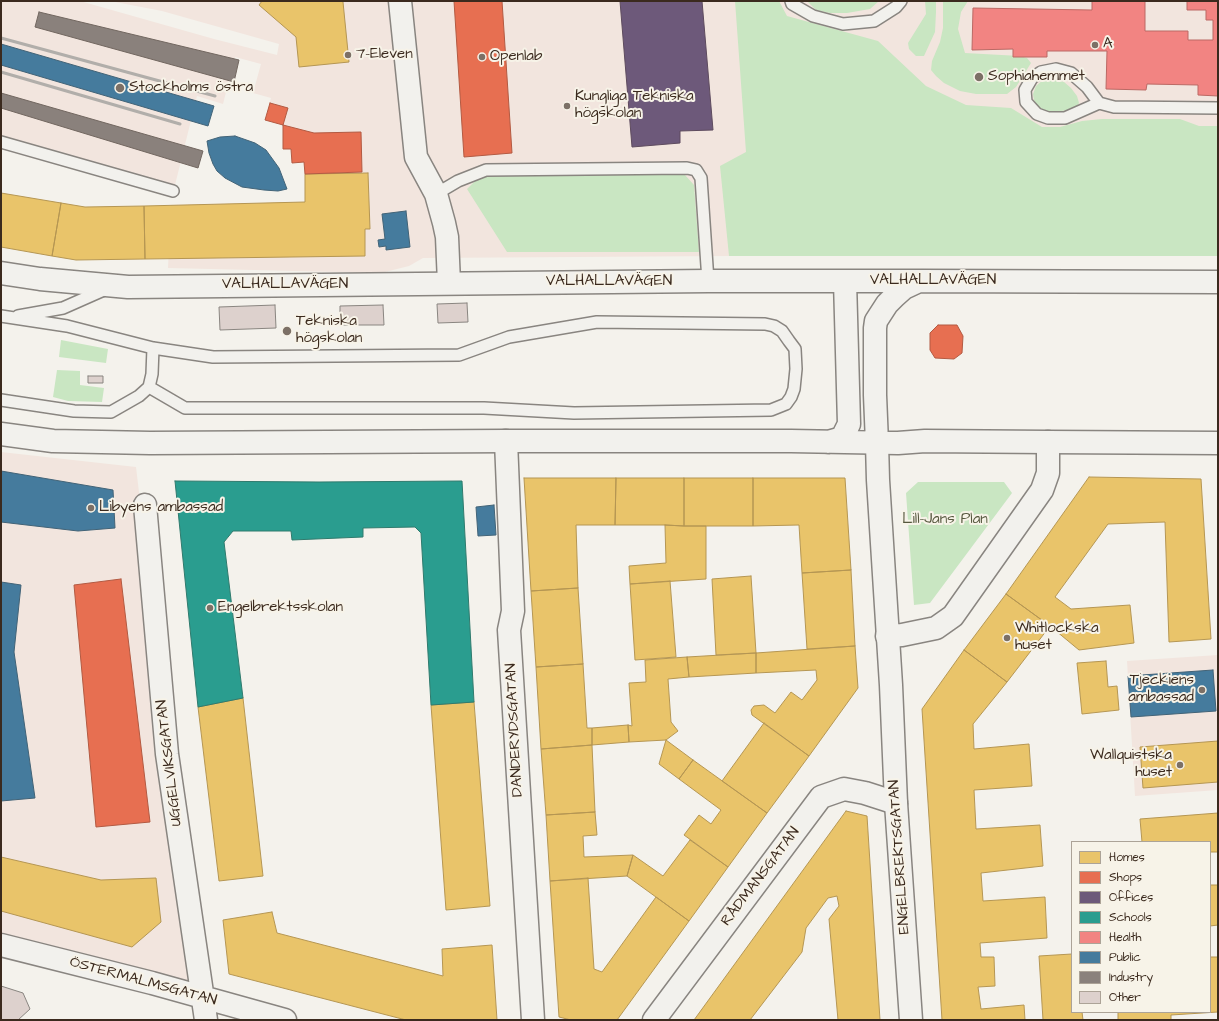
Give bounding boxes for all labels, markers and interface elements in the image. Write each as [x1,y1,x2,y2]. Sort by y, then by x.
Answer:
place label: A [1103,36,1113,54]
marker: A [1090,40,1100,50]
place label: 7-Eleven [356,46,413,64]
place label: Openlab [490,48,542,66]
marker: 7-Eleven [343,50,353,60]
marker: Openlab [477,52,487,62]
place label: Sophiahemmet [988,68,1085,86]
marker: Sophiahemmet [973,71,985,83]
place label: Stockholms östra [129,79,253,97]
marker: Stockholms östra [114,82,126,94]
place label: Kungliga Tekniska högskolan [575,88,694,123]
marker: Kungliga Tekniska högskolan [562,101,572,111]
street label: VALHALLAVÄGEN [870,272,996,290]
street label: VALHALLAVÄGEN [546,273,672,291]
street label: VALHALLAVÄGEN [222,276,348,294]
place label: Tekniska högskolan [296,313,362,348]
marker: Tekniska högskolan [281,325,293,337]
place label: Libyens ambassad [99,499,223,517]
marker: Libyens ambassad [86,503,96,513]
park label: Lill-Jans Plan [902,511,988,529]
place label: Engelbrektsskolan [218,599,343,617]
marker: Engelbrektsskolan [205,603,215,613]
place label: Whitlockska huset [1015,620,1099,655]
marker: Whitlockska huset [1002,633,1012,643]
street label: DANDERYDSGATAN [503,663,527,797]
place label: Tjeckiens ambassad [1128,672,1194,707]
marker: Tjeckiens ambassad [1197,685,1207,695]
street label: UGGELVIKSGATAN [153,699,187,827]
place label: Wallquistska huset [1090,747,1172,782]
marker: Wallquistska huset [1175,760,1185,770]
street label: ENGELBREKTSGATAN [886,779,914,935]
street label: RÅDMANSGATAN [718,824,804,930]
legend [1071,841,1211,1013]
text: Homes [1109,849,1145,866]
text: Shops [1109,869,1142,886]
text: Offices [1109,889,1153,906]
text: Schools [1109,909,1152,926]
text: Health [1109,929,1142,946]
text: Public [1109,949,1141,966]
street label: ÖSTERMALMSGATAN [68,954,218,1010]
text: Industry [1109,969,1153,986]
text: Other [1109,989,1141,1006]

